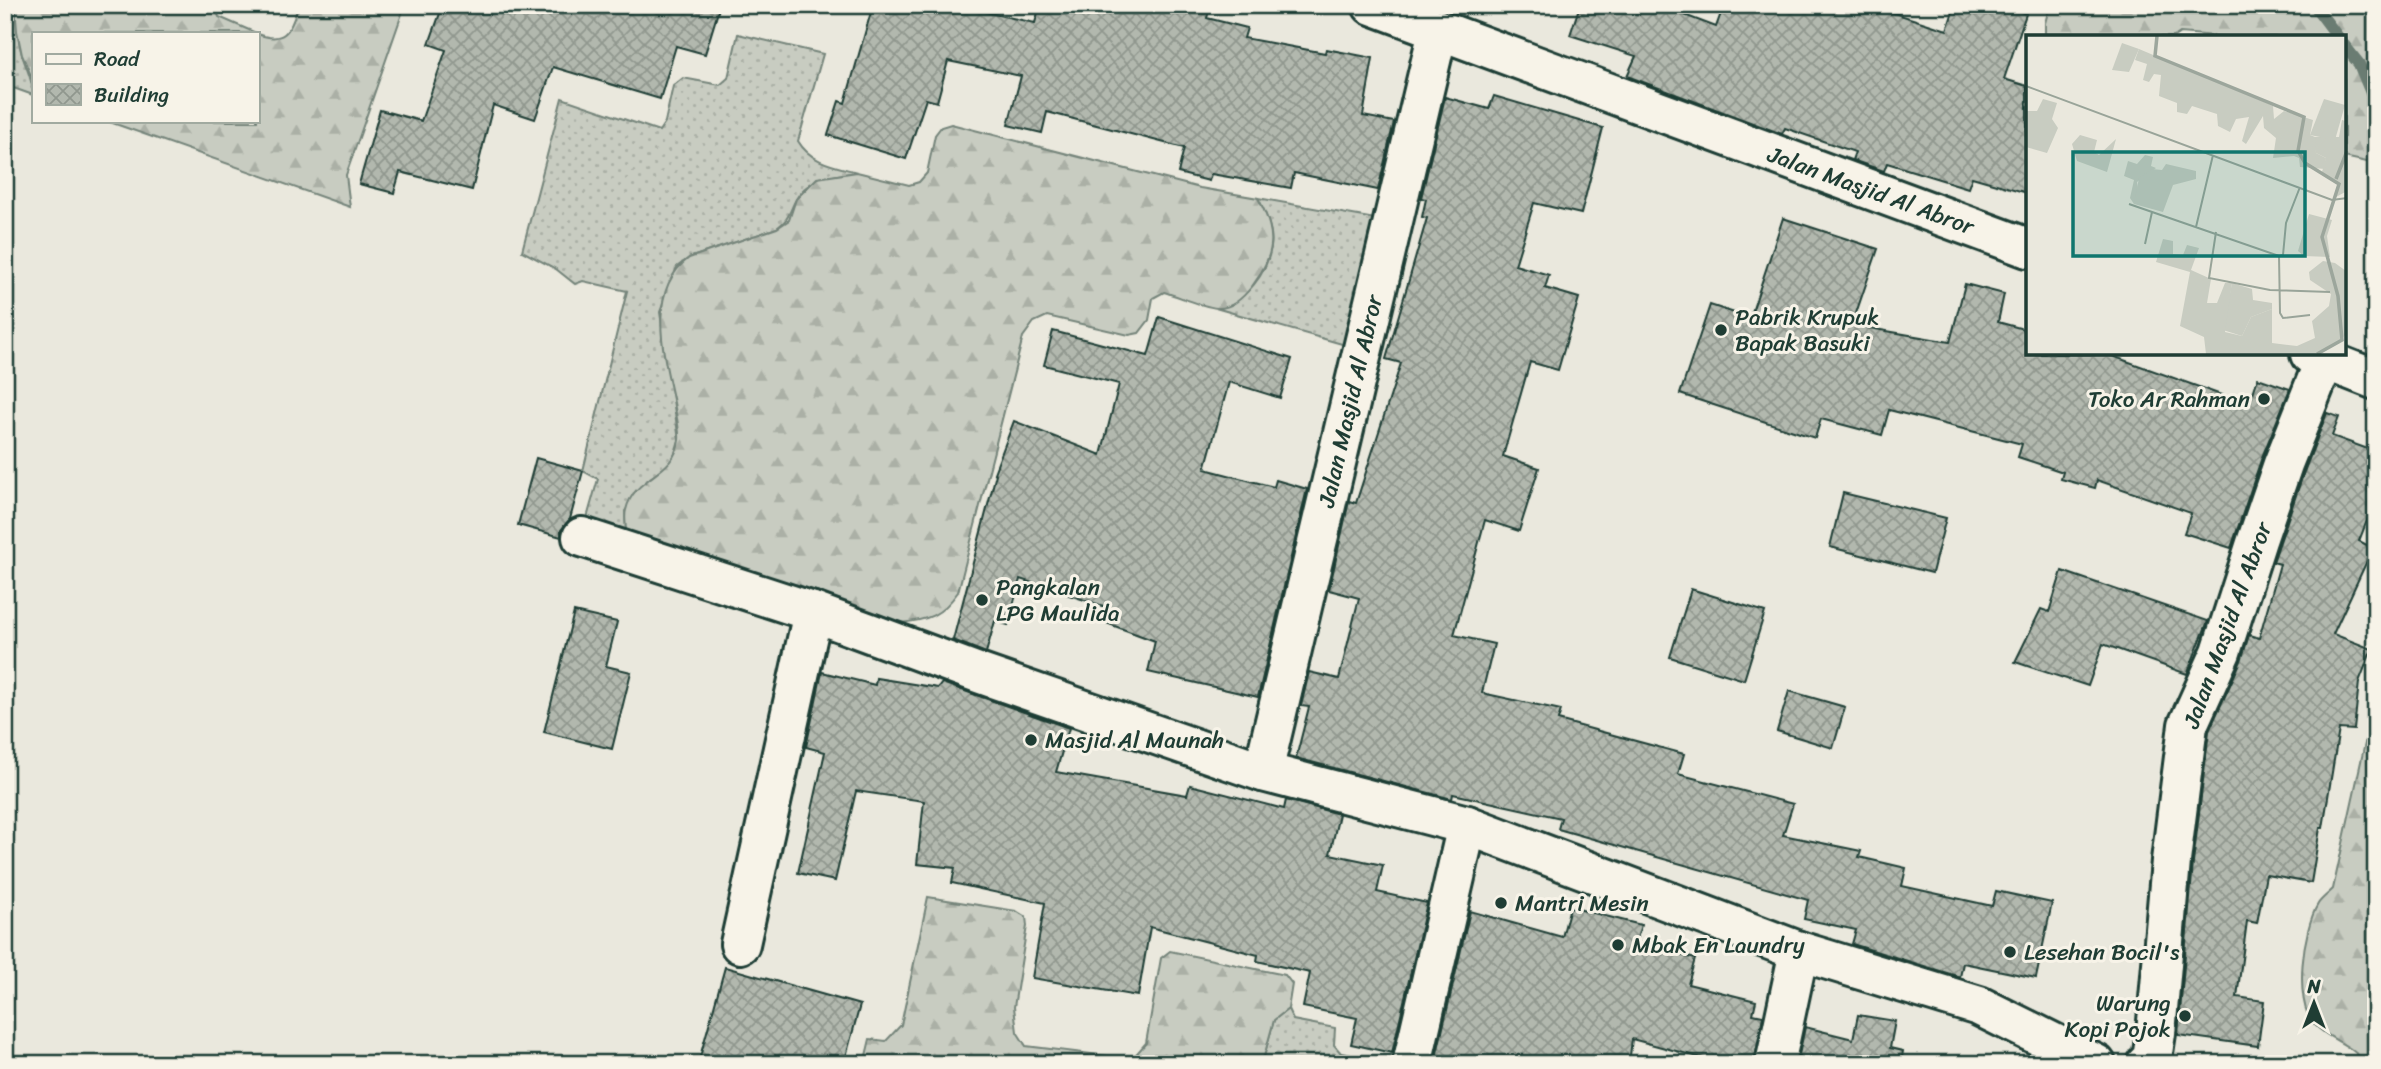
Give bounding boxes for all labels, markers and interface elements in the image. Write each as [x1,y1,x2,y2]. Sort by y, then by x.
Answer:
legend [32,32,259,122]
inset map [2026,35,2346,355]
text: Road [94,40,141,78]
text: Building [94,76,170,114]
street label: Jalan Masjid Al Abror [1761,134,1981,247]
street label: Jalan Masjid Al Abror [1306,289,1395,512]
place label: Pabrik Krupuk Bapak Basuki [1735,297,1880,364]
marker: Pabrik Krupuk Bapak Basuki [1713,322,1729,338]
place label: Toko Ar Rahman [2088,379,2250,420]
marker: Toko Ar Rahman [2256,391,2272,407]
street label: Jalan Masjid Al Abror [2171,515,2284,735]
place label: Pangkalan LPG Maulida [996,567,1120,634]
marker: Pangkalan LPG Maulida [974,592,990,608]
place label: Masjid Al Maunah [1045,720,1224,761]
marker: Masjid Al Maunah [1023,732,1039,748]
place label: Mantri Mesin [1515,883,1649,924]
marker: Mantri Mesin [1493,895,1509,911]
place label: Mbak En Laundry [1632,925,1805,966]
place label: Lesehan Bocil's [2024,932,2180,973]
marker: Mbak En Laundry [1610,937,1626,953]
marker: Lesehan Bocil's [2002,944,2018,960]
north arrow [2280,968,2350,1038]
text: N [2306,970,2321,1003]
place label: Warung Kopi Pojok [2065,983,2171,1050]
marker: Warung Kopi Pojok [2177,1008,2193,1024]

